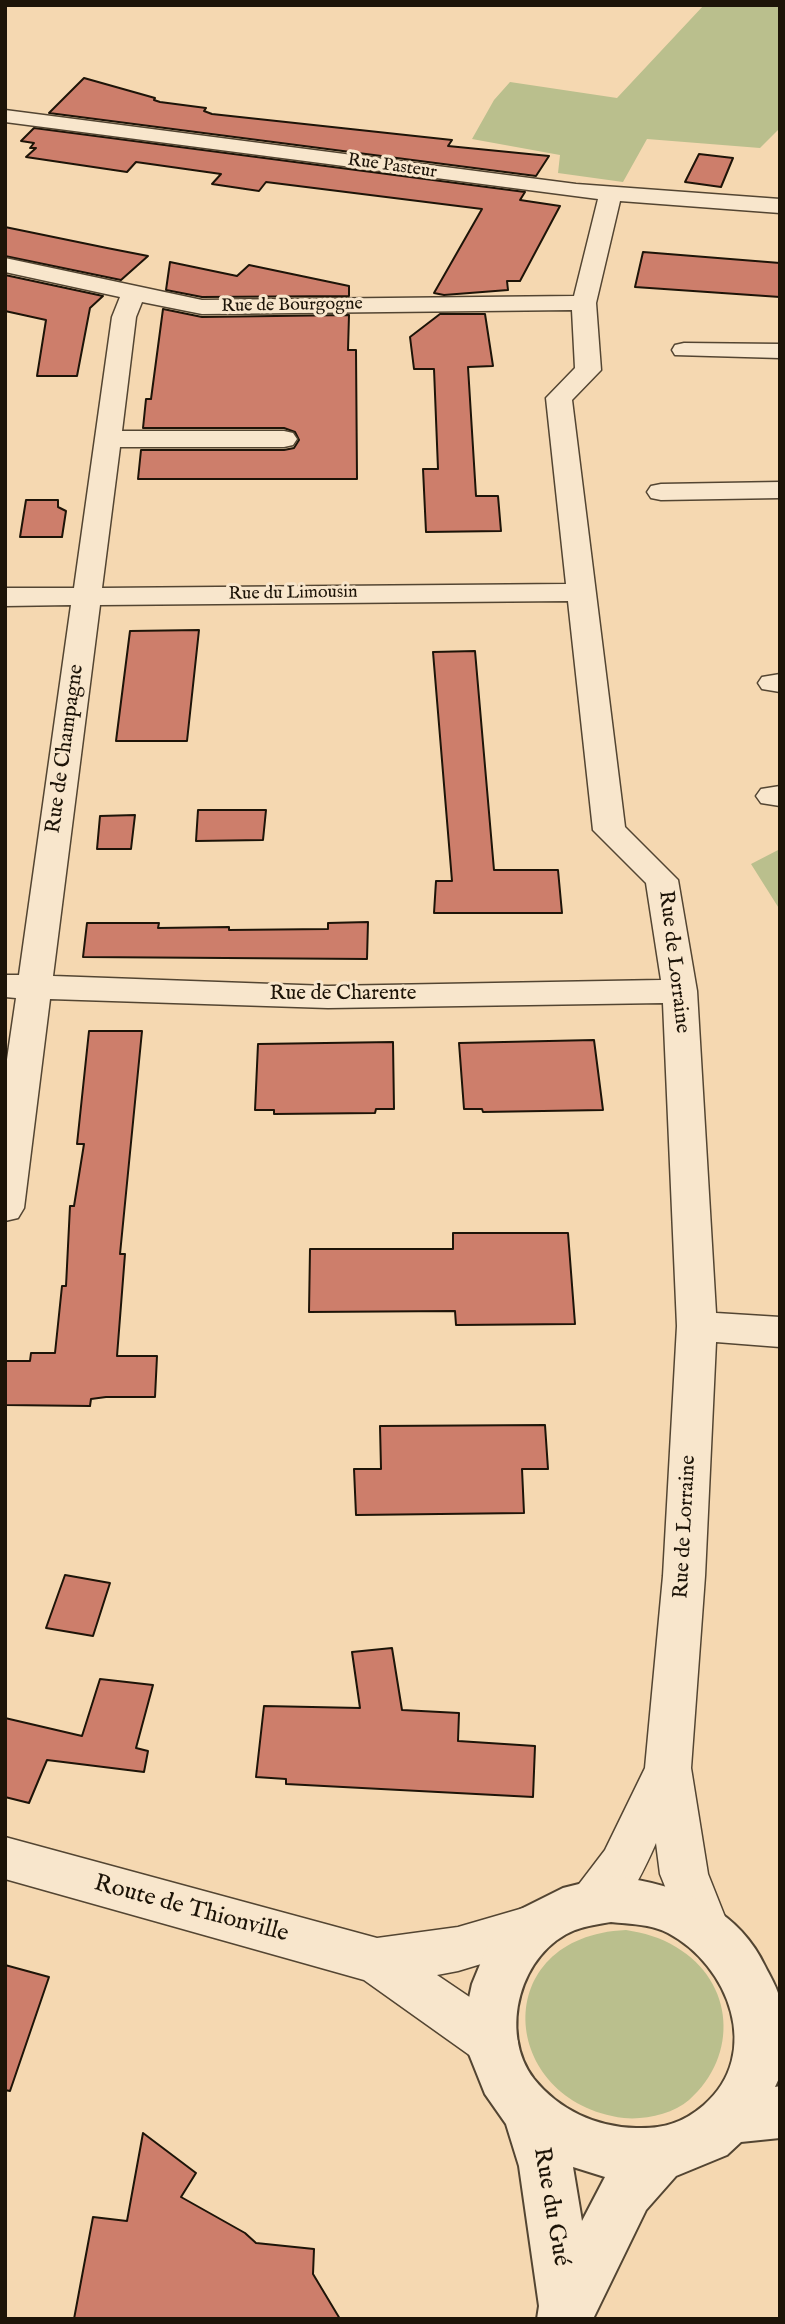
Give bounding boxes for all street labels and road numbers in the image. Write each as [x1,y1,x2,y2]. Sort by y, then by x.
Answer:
street label: Rue Pasteur [346,150,438,184]
street label: Rue de Bourgogne [221,294,363,318]
street label: Rue du Limousin [228,582,358,606]
street label: Rue de Champagne [42,663,90,835]
street label: Rue de Lorraine [652,889,694,1035]
street label: Rue de Charente [270,982,416,1008]
street label: Rue de Lorraine [670,1455,702,1599]
street label: Route de Thionville [91,1870,291,1950]
street label: Rue du Gué [525,2145,575,2269]

